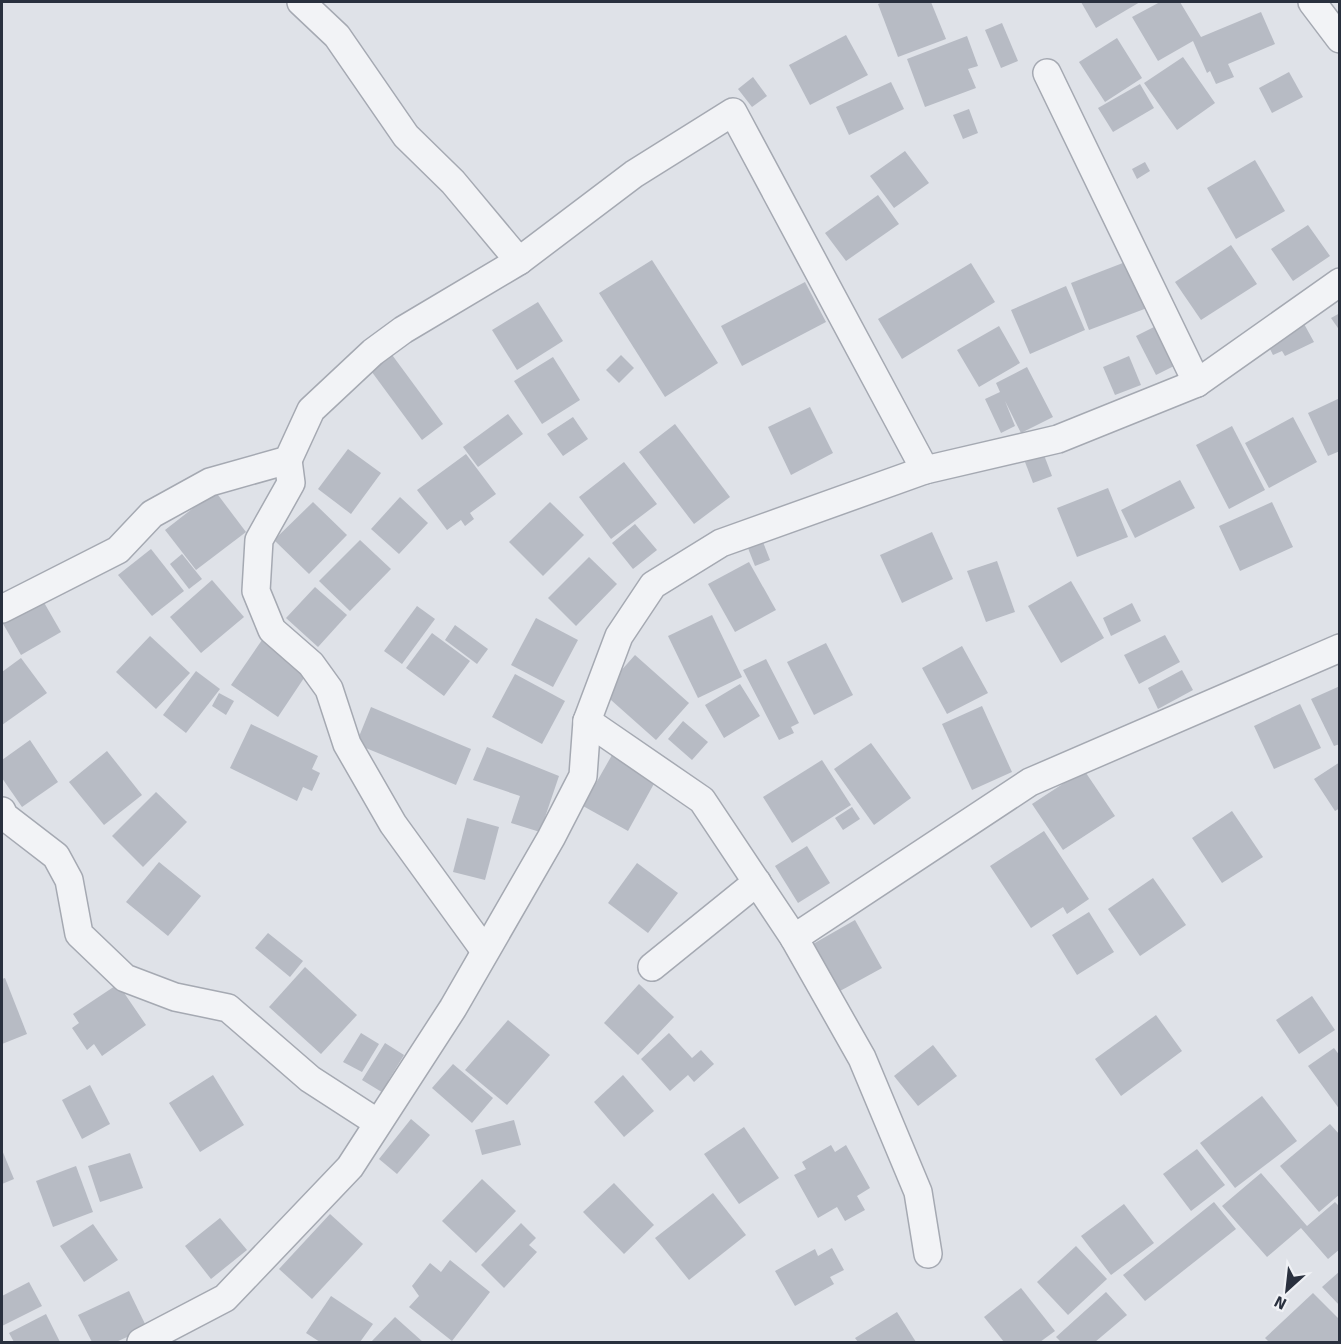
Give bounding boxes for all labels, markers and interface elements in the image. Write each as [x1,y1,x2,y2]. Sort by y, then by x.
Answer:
north arrow [1257,1260,1317,1320]
text: N [1271,1291,1290,1314]

